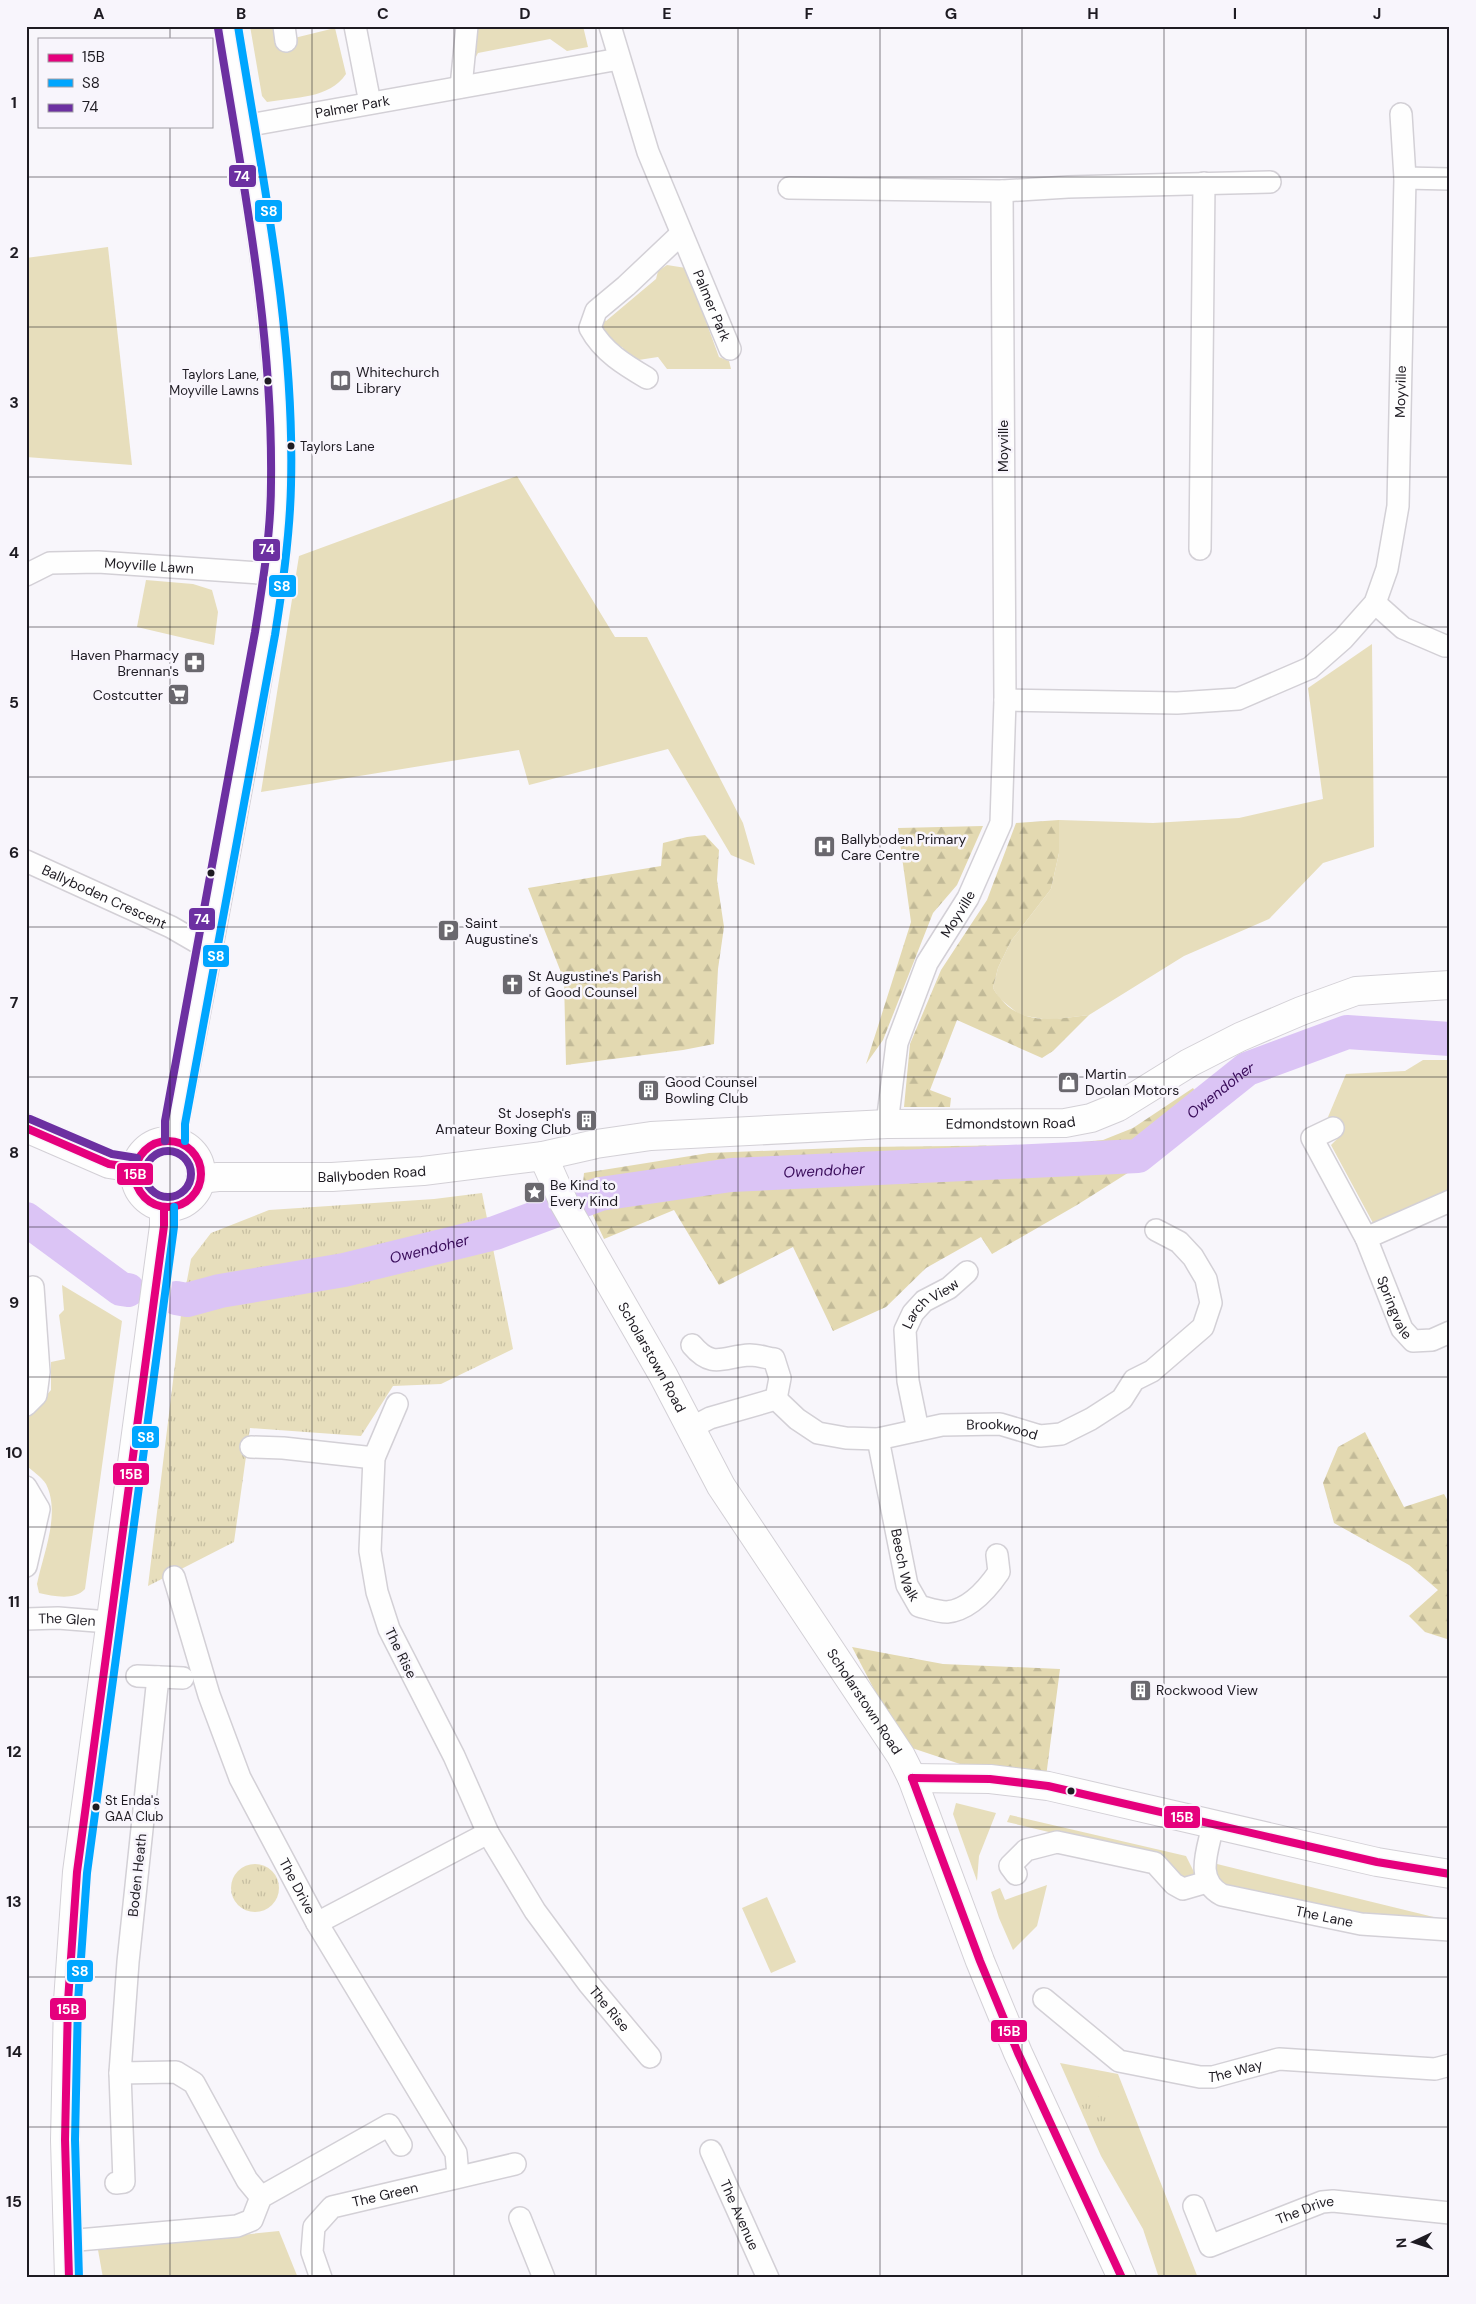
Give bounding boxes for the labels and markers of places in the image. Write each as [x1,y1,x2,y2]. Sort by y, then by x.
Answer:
place label: Whitechurch Library [356,363,439,397]
place label: Taylors Lane, Moyville Lawns [169,366,259,399]
library icon: Whitechurch Library [328,368,352,392]
marker: Taylors Lane, Moyville Lawns [263,376,273,386]
place label: Taylors Lane [300,438,375,455]
marker: Taylors Lane [286,441,296,451]
place label: Haven Pharmacy Brennan's [71,646,179,680]
pharmacy icon: Haven Pharmacy Brennan's [183,651,207,675]
supermarket icon: Costcutter [167,683,191,707]
place label: Costcutter [93,686,163,704]
place label: Ballyboden Primary Care Centre [841,830,967,864]
hospital icon: Ballyboden Primary Care Centre [813,835,837,859]
unlabelled marker [206,868,216,878]
place label: Saint Augustine's [465,914,538,948]
parking icon: Saint Augustine's [437,919,461,943]
place label: St Augustine's Parish of Good Counsel [528,967,661,1001]
church icon: St Augustine's Parish of Good Counsel [500,972,524,996]
place label: Martin Doolan Motors [1085,1065,1179,1099]
shop icon: Martin Doolan Motors [1057,1070,1081,1094]
place label: Good Counsel Bowling Club [665,1073,757,1107]
building icon: Good Counsel Bowling Club [637,1078,661,1102]
place label: St Joseph's Amateur Boxing Club [435,1104,571,1138]
building icon: St Joseph's Amateur Boxing Club [575,1109,599,1133]
place label: Be Kind to Every Kind [550,1176,618,1210]
place icon: Be Kind to Every Kind [522,1181,546,1205]
building icon: Rockwood View [1128,1678,1152,1702]
place label: Rockwood View [1156,1681,1258,1699]
unlabelled marker [1066,1786,1076,1796]
place label: St Enda's GAA Club [105,1792,163,1825]
marker: St Enda's GAA Club [91,1802,101,1812]

